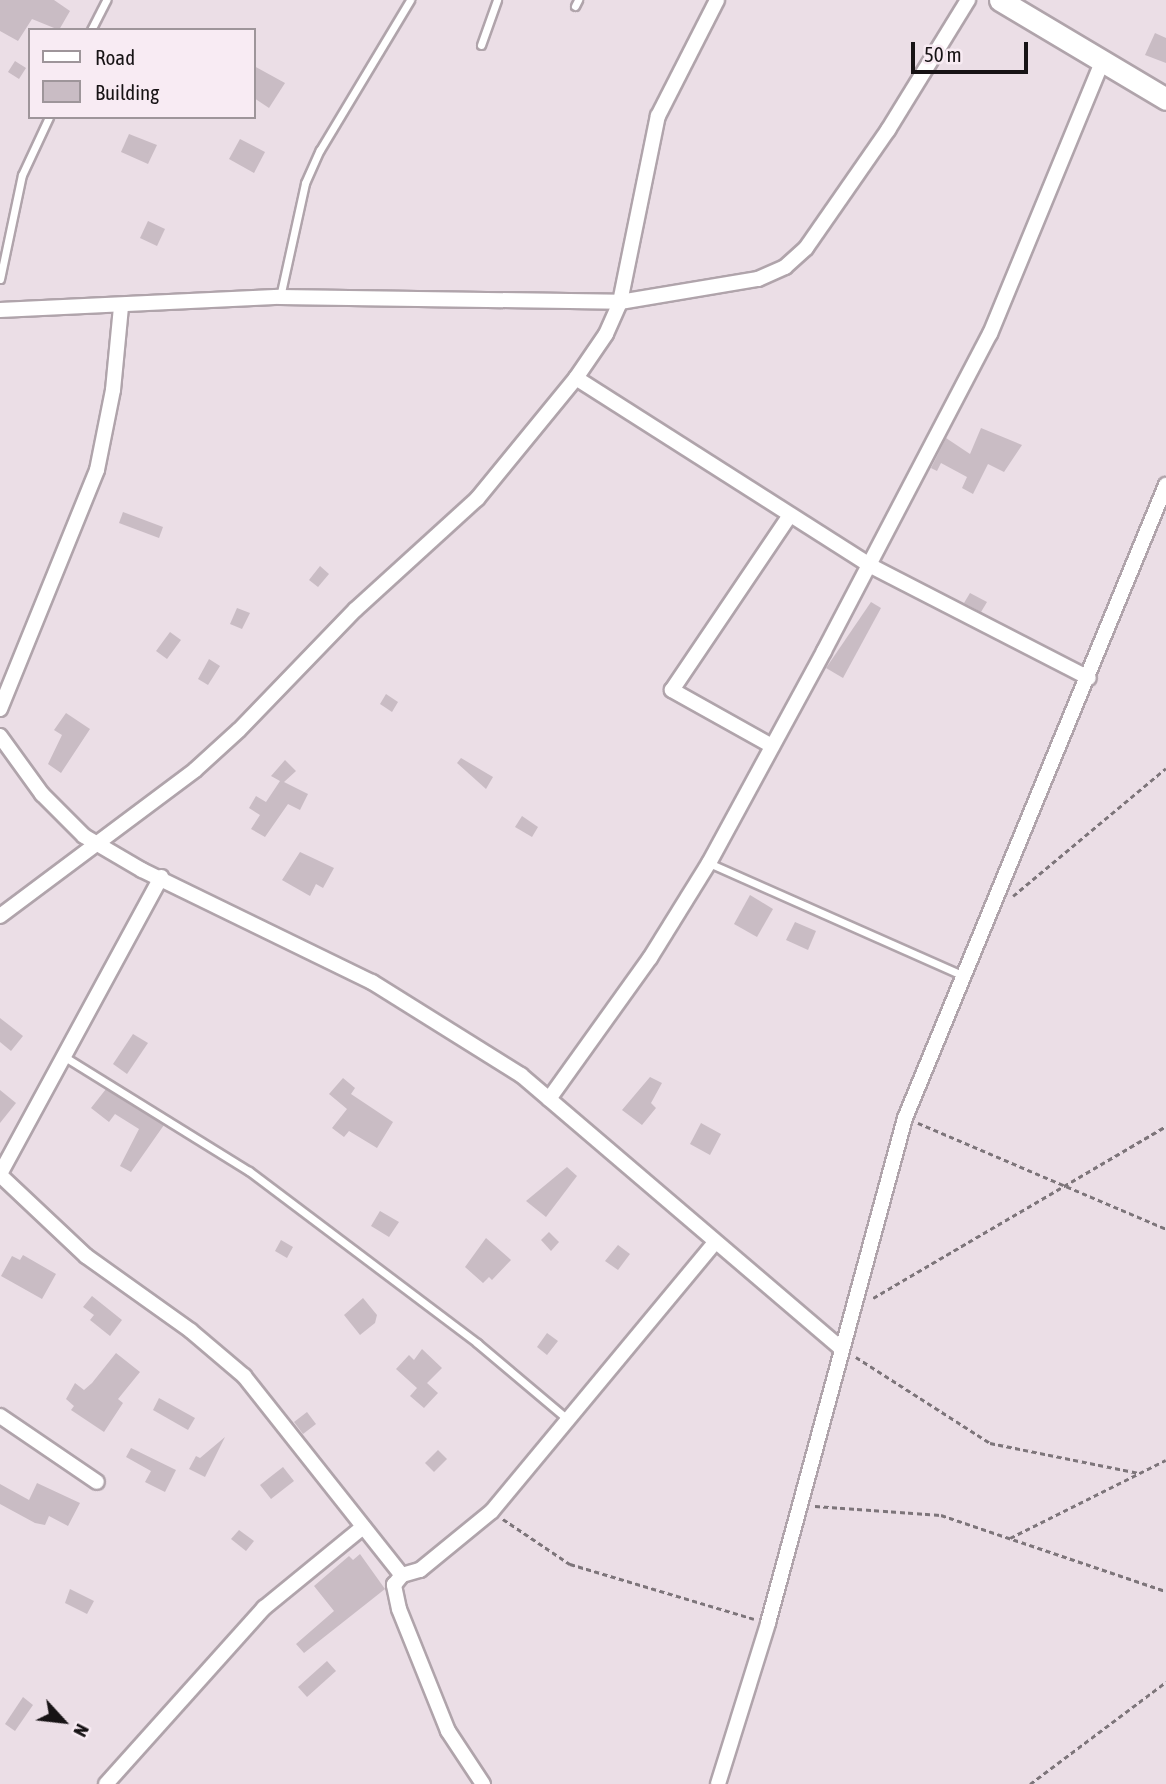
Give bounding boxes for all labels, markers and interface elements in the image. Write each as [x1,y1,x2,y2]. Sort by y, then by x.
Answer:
legend [28,28,256,119]
scale bar [914,28,1031,72]
text: 50 m [924,42,962,66]
text: Road [95,45,135,69]
text: Building [95,80,159,104]
north arrow [28,1686,98,1756]
text: N [69,1721,94,1741]

